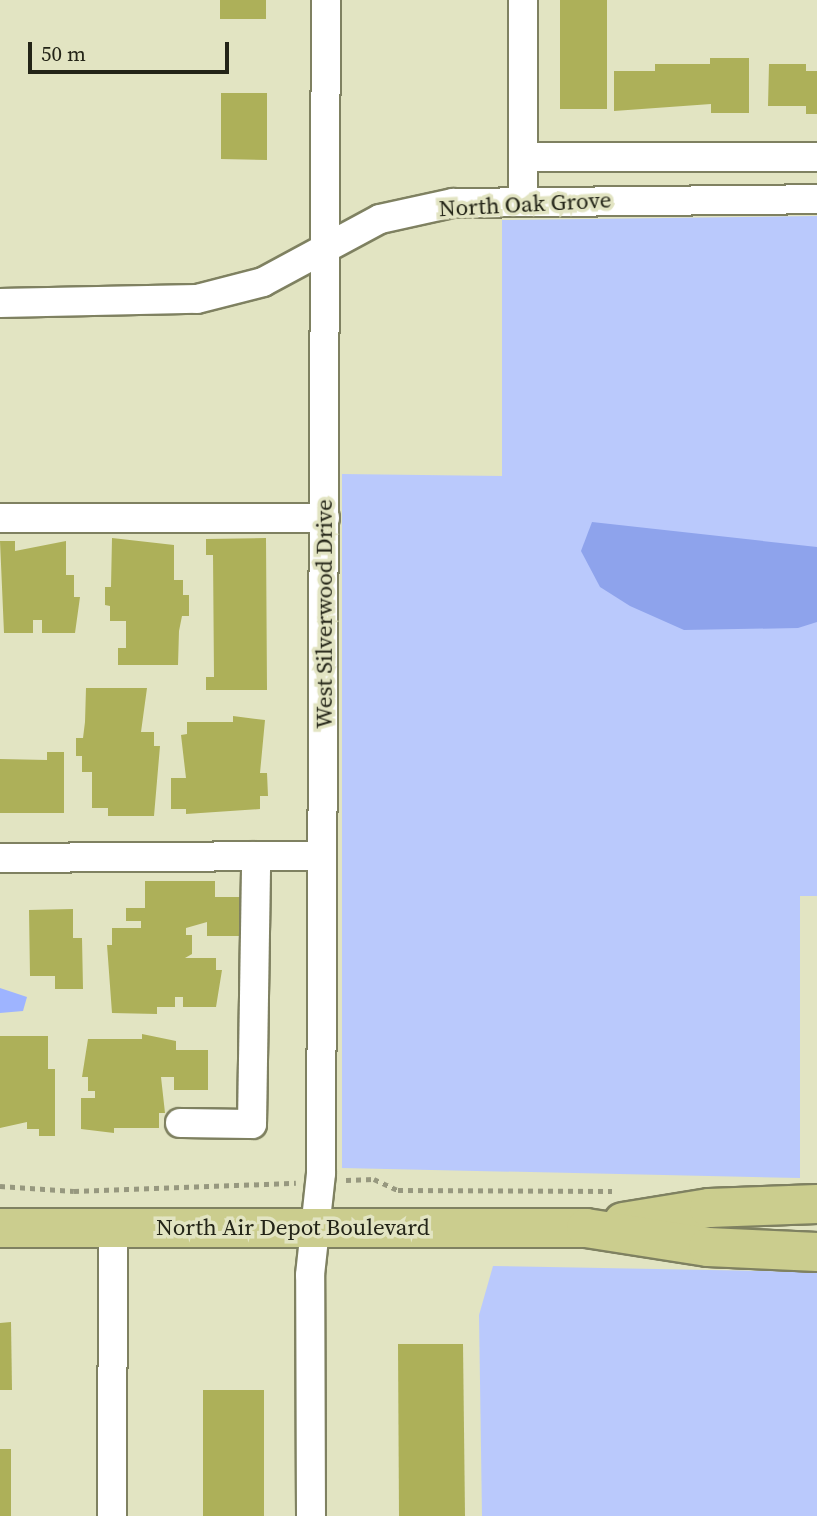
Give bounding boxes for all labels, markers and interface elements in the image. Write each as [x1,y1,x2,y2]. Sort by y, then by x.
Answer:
scale bar [32,28,233,72]
text: 50 m [41,39,86,68]
street label: North Oak Grove [438,186,612,222]
street label: West Silverwood Drive [310,499,338,729]
street label: North Air Depot Boulevard [156,1213,430,1241]

